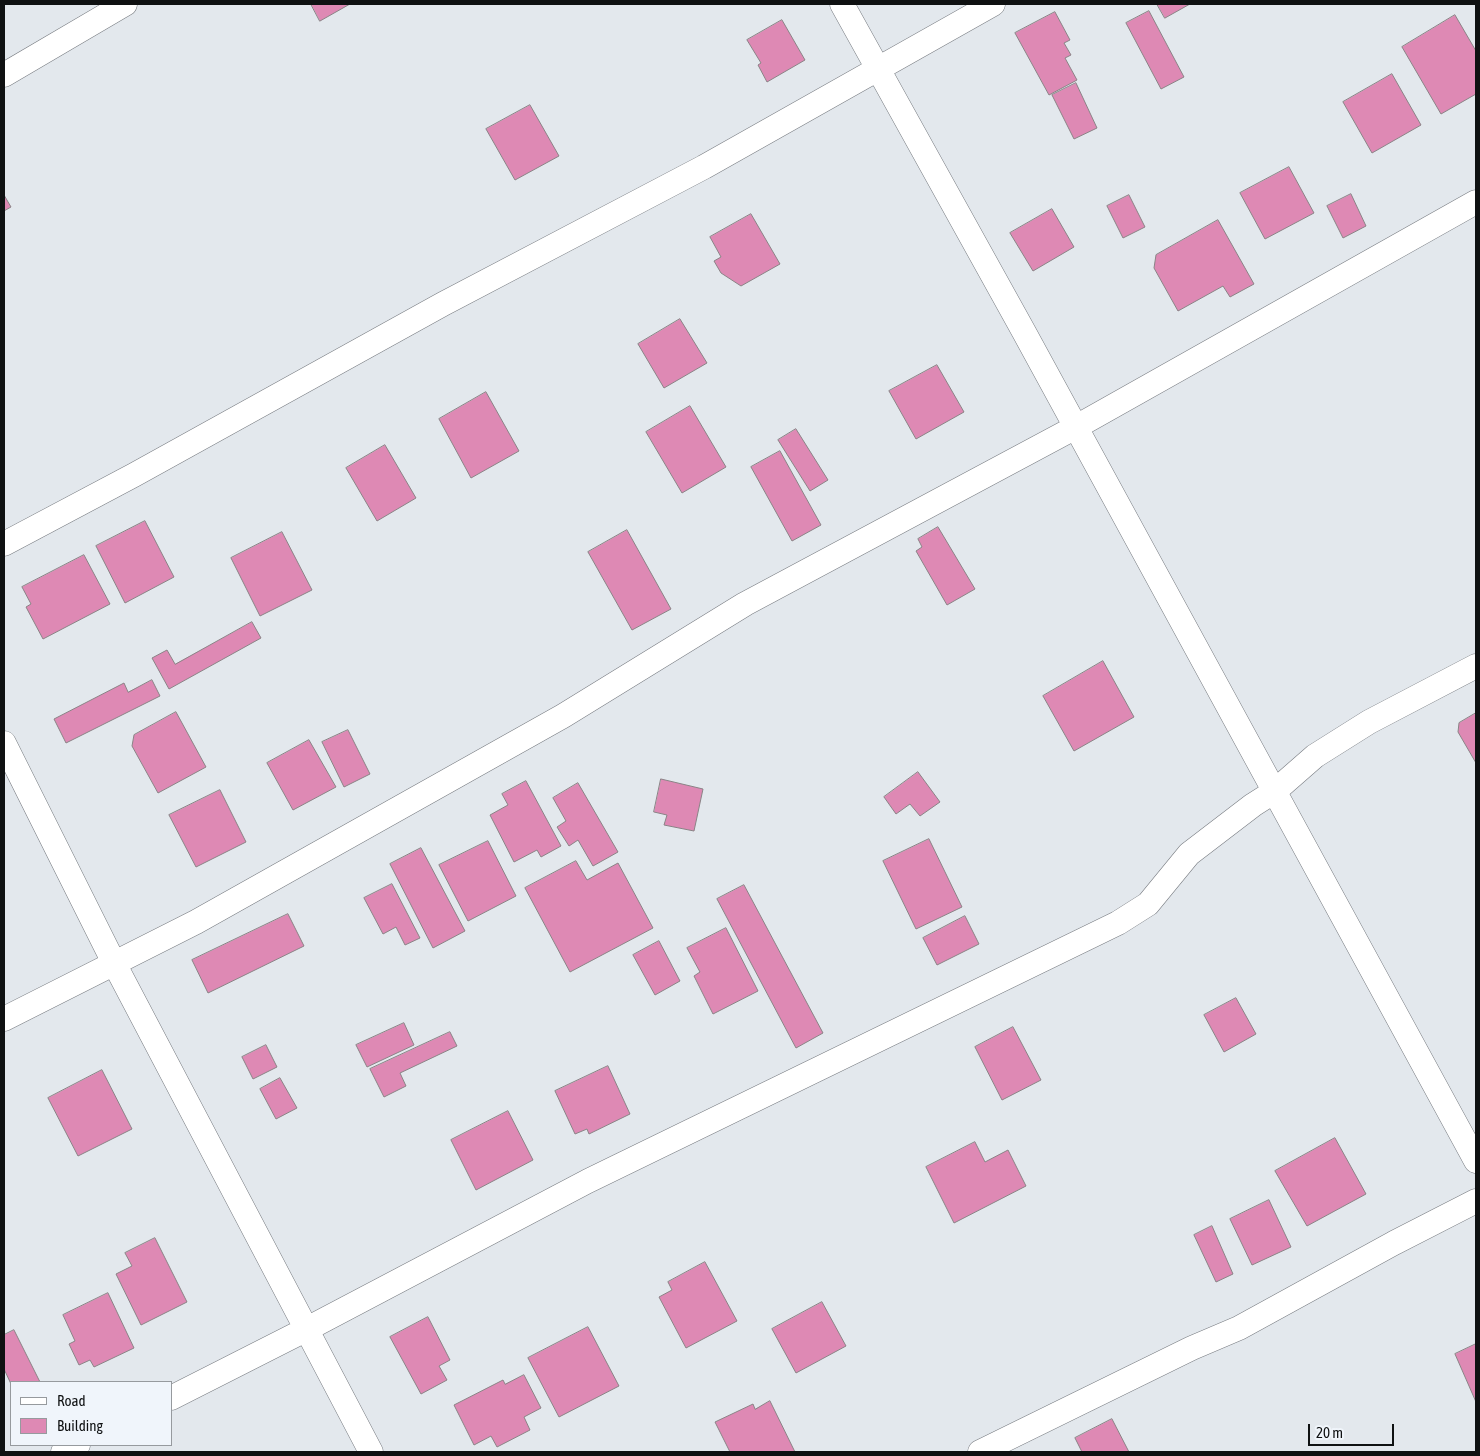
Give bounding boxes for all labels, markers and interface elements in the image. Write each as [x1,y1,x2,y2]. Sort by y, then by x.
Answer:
legend [10,1381,172,1446]
text: Road [57,1392,86,1409]
scale bar [1310,1414,1396,1446]
text: Building [57,1417,103,1434]
text: 20 m [1316,1424,1343,1441]

